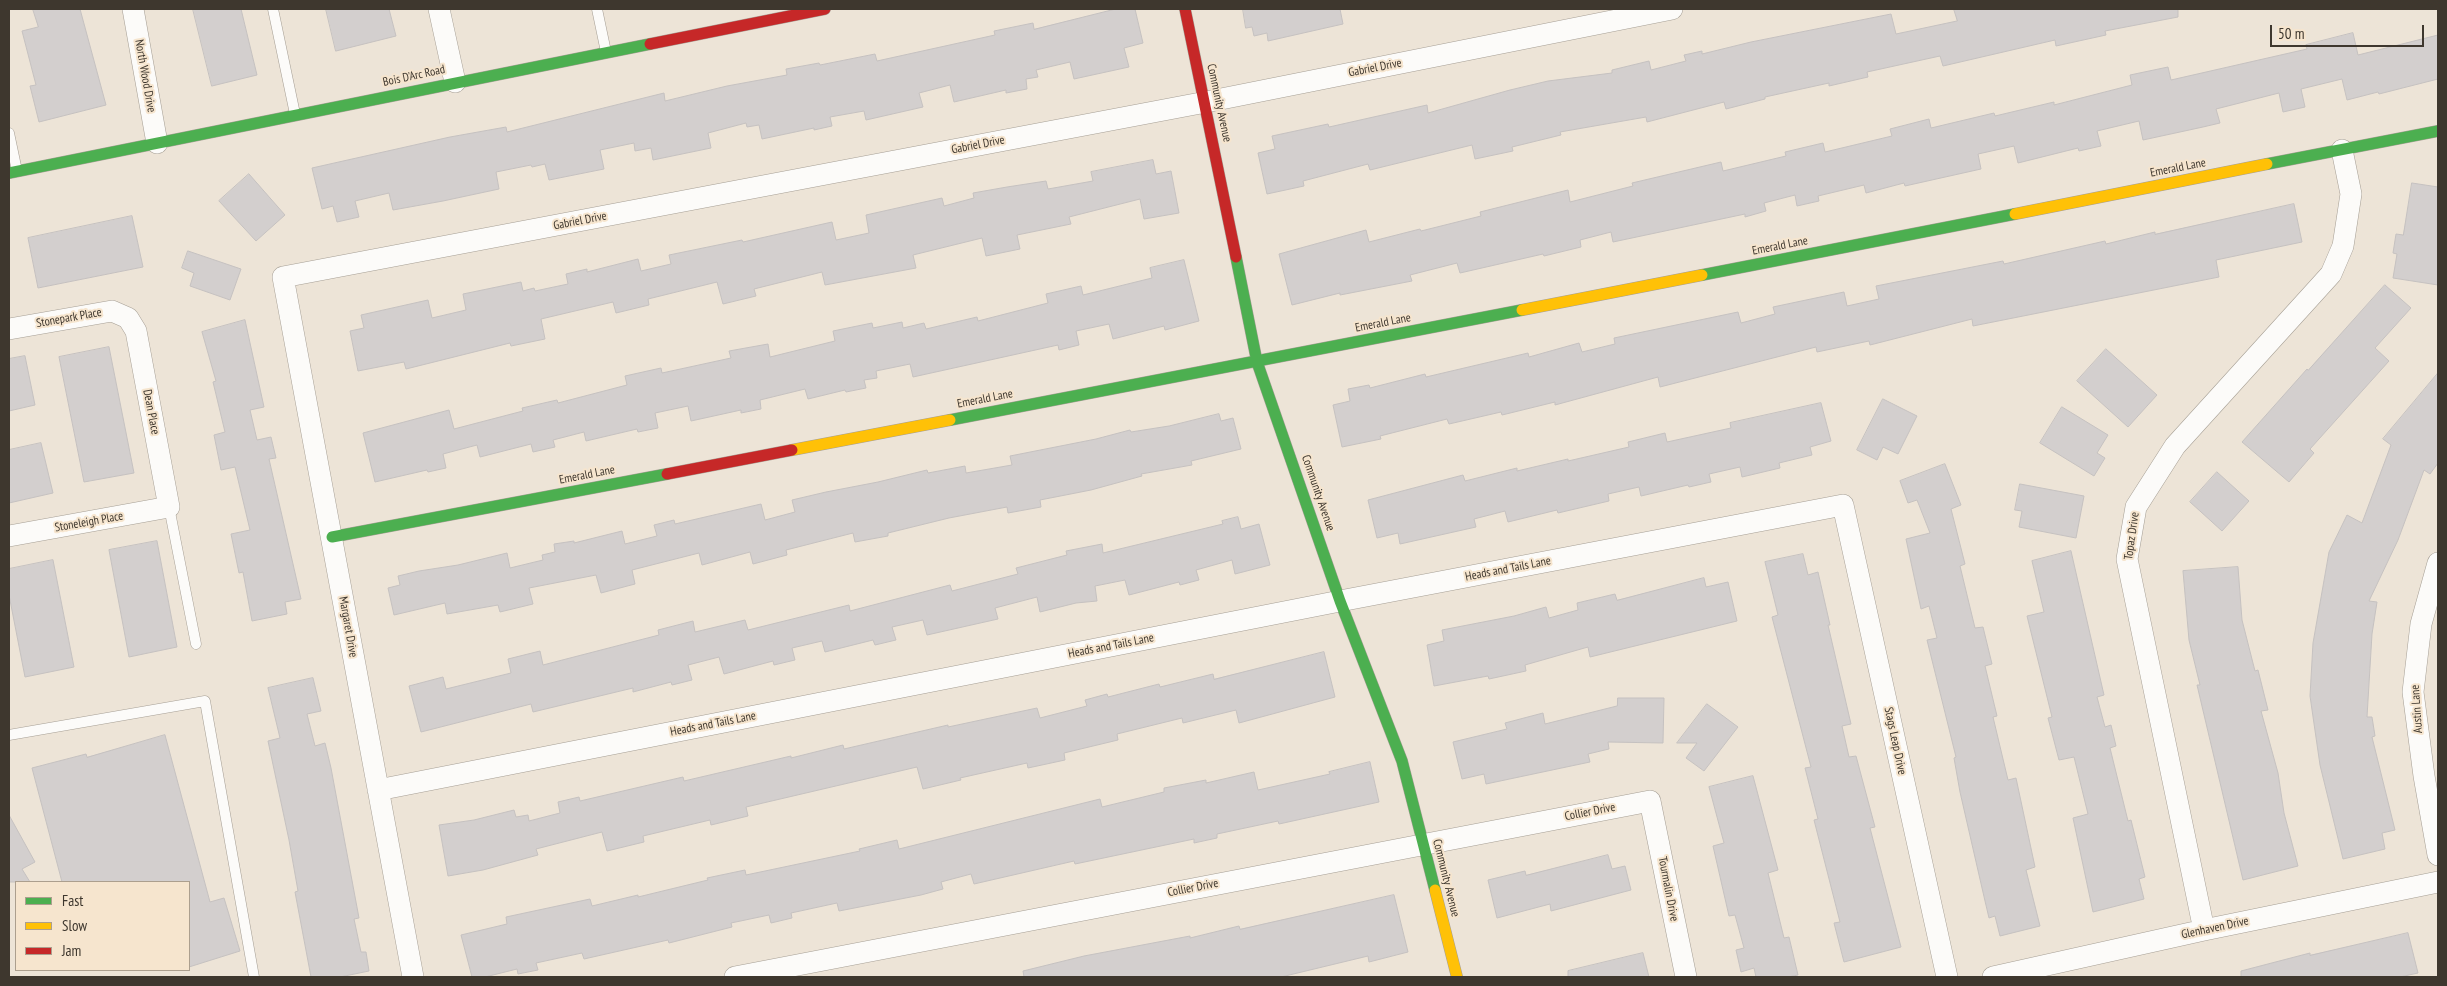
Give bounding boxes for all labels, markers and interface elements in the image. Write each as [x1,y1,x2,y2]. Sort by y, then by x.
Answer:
scale bar [2272,15,2426,47]
text: 50 m [2278,24,2304,43]
street label: North Wood Drive [131,38,159,114]
street label: Gabriel Drive [1347,56,1403,80]
street label: Bois D'Arc Road [382,62,446,90]
street label: Community Avenue [1204,63,1234,143]
street label: Gabriel Drive [950,133,1006,157]
street label: Emerald Lane [2149,156,2207,180]
street label: Gabriel Drive [552,209,608,233]
street label: Emerald Lane [1751,234,1809,258]
street label: Stonepark Place [35,305,103,331]
street label: Emerald Lane [1354,311,1412,335]
street label: Emerald Lane [956,387,1014,411]
street label: Dean Place [140,388,162,436]
street label: Community Avenue [1298,453,1338,533]
street label: Emerald Lane [558,463,616,487]
street label: Stoneleigh Place [54,509,124,535]
street label: Topaz Drive [2122,511,2142,561]
street label: Heads and Tails Lane [1464,554,1552,584]
street label: Margaret Drive [336,595,360,659]
street label: Heads and Tails Lane [1067,631,1155,661]
street label: Austin Lane [2408,684,2426,734]
street label: Stags Leap Drive [1881,706,1909,776]
street label: Heads and Tails Lane [669,709,757,739]
street label: Collier Drive [1564,800,1616,824]
street label: Community Avenue [1429,838,1463,918]
street label: Tourmalin Drive [1655,856,1681,922]
street label: Collier Drive [1167,876,1219,900]
legend [15,881,190,971]
text: Fast [62,891,83,910]
street label: Glenhaven Drive [2180,914,2250,942]
text: Slow [62,916,87,935]
text: Jam [62,941,81,960]

